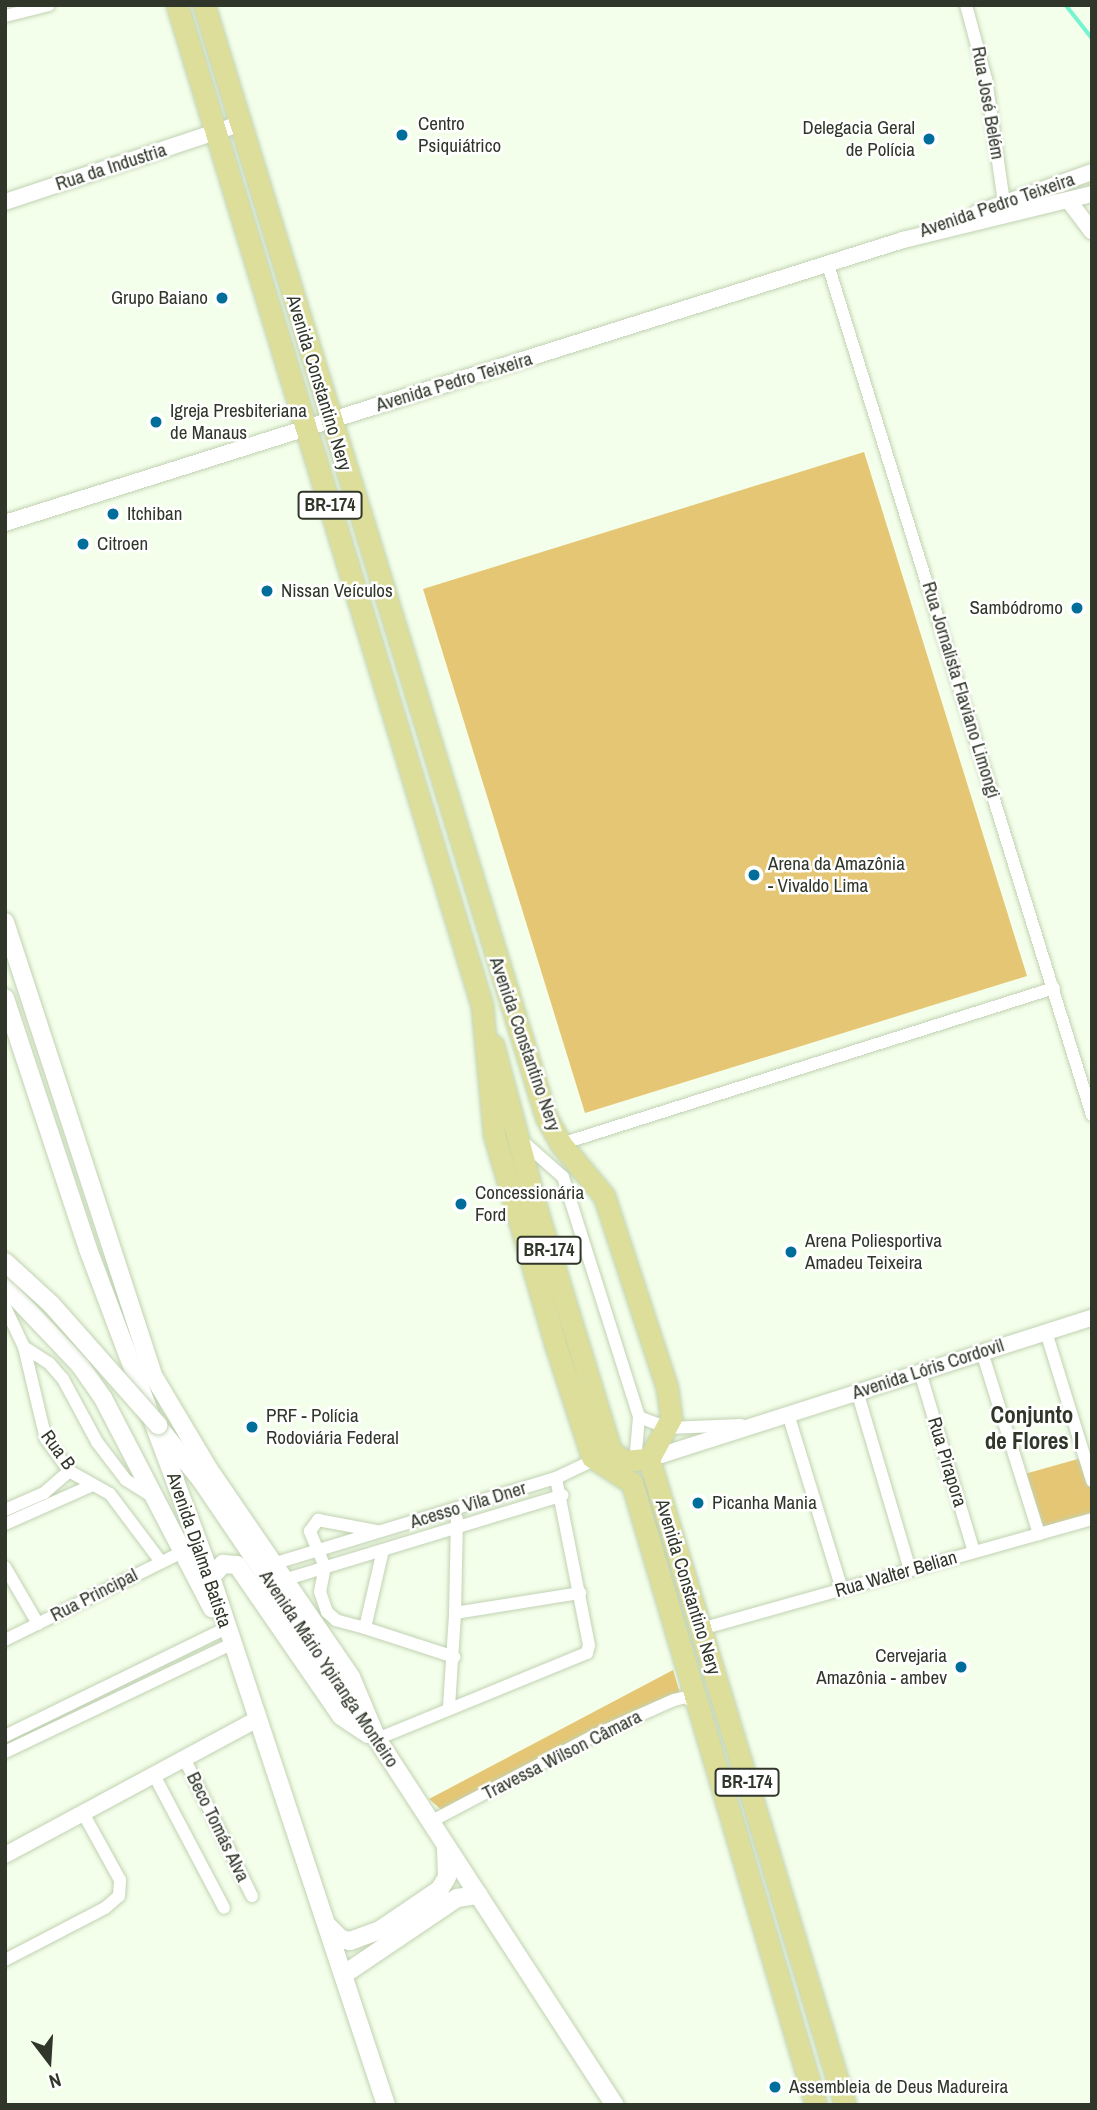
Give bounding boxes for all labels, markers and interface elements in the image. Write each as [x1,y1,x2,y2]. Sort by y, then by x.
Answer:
street label: Rua José Belém [967,45,1009,161]
place label: Centro Psiquiátrico [418,113,501,157]
place label: Delegacia Geral de Polícia [802,117,915,161]
marker: Centro Psiquiátrico [392,125,412,145]
marker: Delegacia Geral de Polícia [921,131,937,147]
street label: Rua da Industria [53,138,169,196]
street label: Avenida Pedro Teixeira [916,168,1078,242]
place label: Grupo Baiano [111,287,208,309]
marker: Grupo Baiano [214,290,230,306]
street label: Avenida Constantino Nery [281,292,357,474]
street label: Avenida Pedro Teixeira [373,347,535,417]
place label: Igreja Presbiteriana de Manaus [170,400,307,444]
marker: Igreja Presbiteriana de Manaus [148,414,164,430]
road number: BR-174 [297,490,363,520]
place label: Itchiban [127,503,182,525]
marker: Itchiban [105,506,121,522]
place label: Citroen [97,533,148,555]
marker: Citroen [75,536,91,552]
street label: Rua Jornalista Flaviano Limongi [917,579,1005,801]
place label: Nissan Veículos [281,580,393,602]
marker: Nissan Veículos [259,583,275,599]
place label: Sambódromo [969,597,1063,619]
marker: Sambódromo [1069,600,1085,616]
place label: Arena da Amazônia - Vivaldo Lima [768,853,906,897]
marker: Arena da Amazônia - Vivaldo Lima [746,867,762,883]
street label: Avenida Constantino Nery [485,954,565,1134]
place label: Concessionária Ford [475,1182,584,1226]
marker: Concessionária Ford [453,1196,469,1212]
place label: Arena Poliesportiva Amadeu Teixeira [805,1230,942,1274]
road number: BR-174 [516,1236,582,1265]
marker: Arena Poliesportiva Amadeu Teixeira [783,1244,799,1260]
street label: Avenida Lóris Cordovil [849,1334,1007,1404]
district label: Conjunto de Flores I [985,1401,1079,1455]
place label: PRF - Polícia Rodoviária Federal [266,1405,399,1449]
street label: Rua Pirapora [923,1414,971,1510]
marker: PRF - Polícia Rodoviária Federal [244,1419,260,1435]
street label: Rua B [36,1426,80,1474]
street label: Avenida Djalma Batista [162,1469,236,1631]
street label: Acesso Vila Dner [407,1477,529,1533]
place label: Picanha Mania [712,1492,817,1514]
marker: Picanha Mania [690,1495,706,1511]
street label: Avenida Constantino Nery [650,1496,726,1678]
street label: Rua Walter Belian [832,1546,960,1602]
street label: Rua Principal [47,1563,141,1627]
street label: Avenida Mário Ypiranga Monteiro [254,1566,404,1772]
place label: Cervejaria Amazônia - ambev [816,1645,947,1689]
marker: Cervejaria Amazônia - ambev [953,1659,969,1675]
street label: Travessa Wilson Câmara [479,1705,645,1805]
street label: Beco Tomás Alva [181,1768,255,1886]
road number: BR-174 [714,1768,780,1797]
north arrow [14,2026,84,2096]
text: N [46,2067,64,2095]
place label: Assembleia de Deus Madureira [789,2076,1008,2098]
marker: Assembleia de Deus Madureira [767,2079,783,2095]

